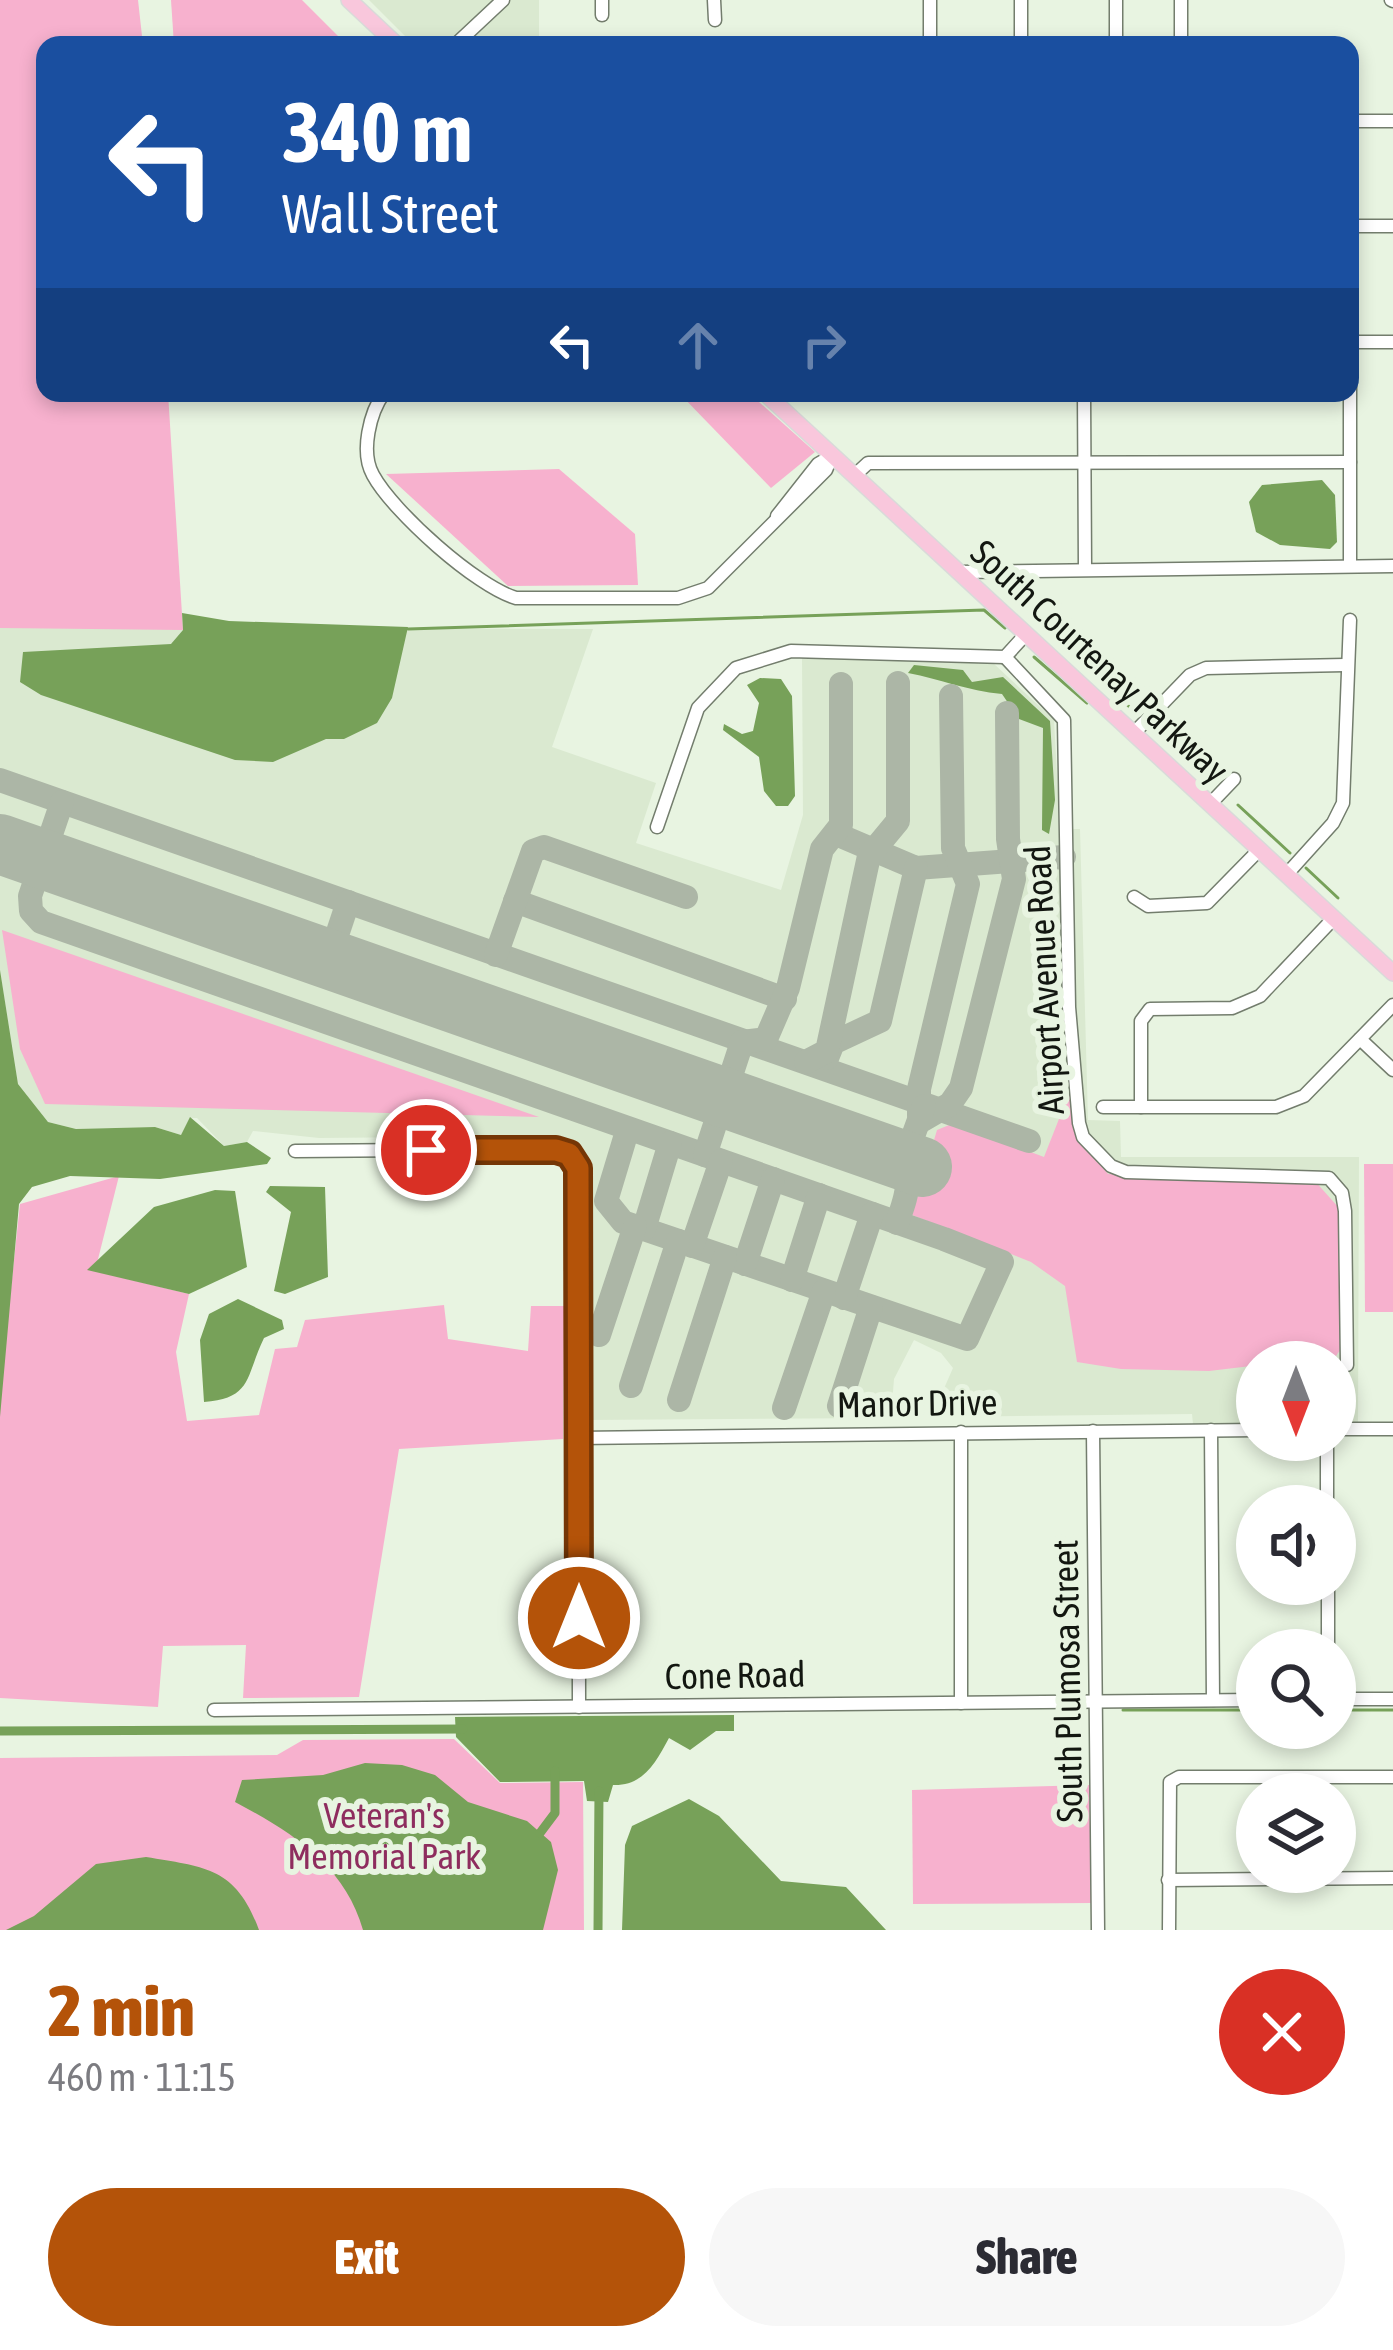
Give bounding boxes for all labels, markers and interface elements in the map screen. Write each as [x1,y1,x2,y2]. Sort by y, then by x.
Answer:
icon: left [84,84,240,240]
text: 340 m [282,84,472,180]
text: Wall Street [282,183,499,244]
icon: left [539,312,605,378]
icon: ahead [665,312,731,378]
icon: right [791,312,857,378]
street label: South Courtenay Parkway [963,531,1237,791]
street label: Airport Avenue Road [1016,844,1072,1116]
pin [375,1099,477,1201]
icon: arrive [393,1117,459,1183]
north arrow [1236,1341,1356,1461]
map controls [1236,1341,1356,1893]
street label: Manor Drive [836,1381,998,1425]
button: sound [1236,1485,1356,1605]
street label: South Plumosa Street [1044,1539,1090,1823]
position arrow [516,1555,642,1681]
button: search [1236,1629,1356,1749]
street label: Cone Road [664,1653,806,1697]
button: layers [1236,1773,1356,1893]
park label: Veteran's Memorial Park [287,1794,481,1877]
text: 2 min [48,1969,195,2051]
button: close [1219,1969,1345,2095]
text: 460 m · 11:15 [48,2055,236,2099]
button: Exit [48,2188,685,2326]
button: Share [709,2188,1345,2326]

